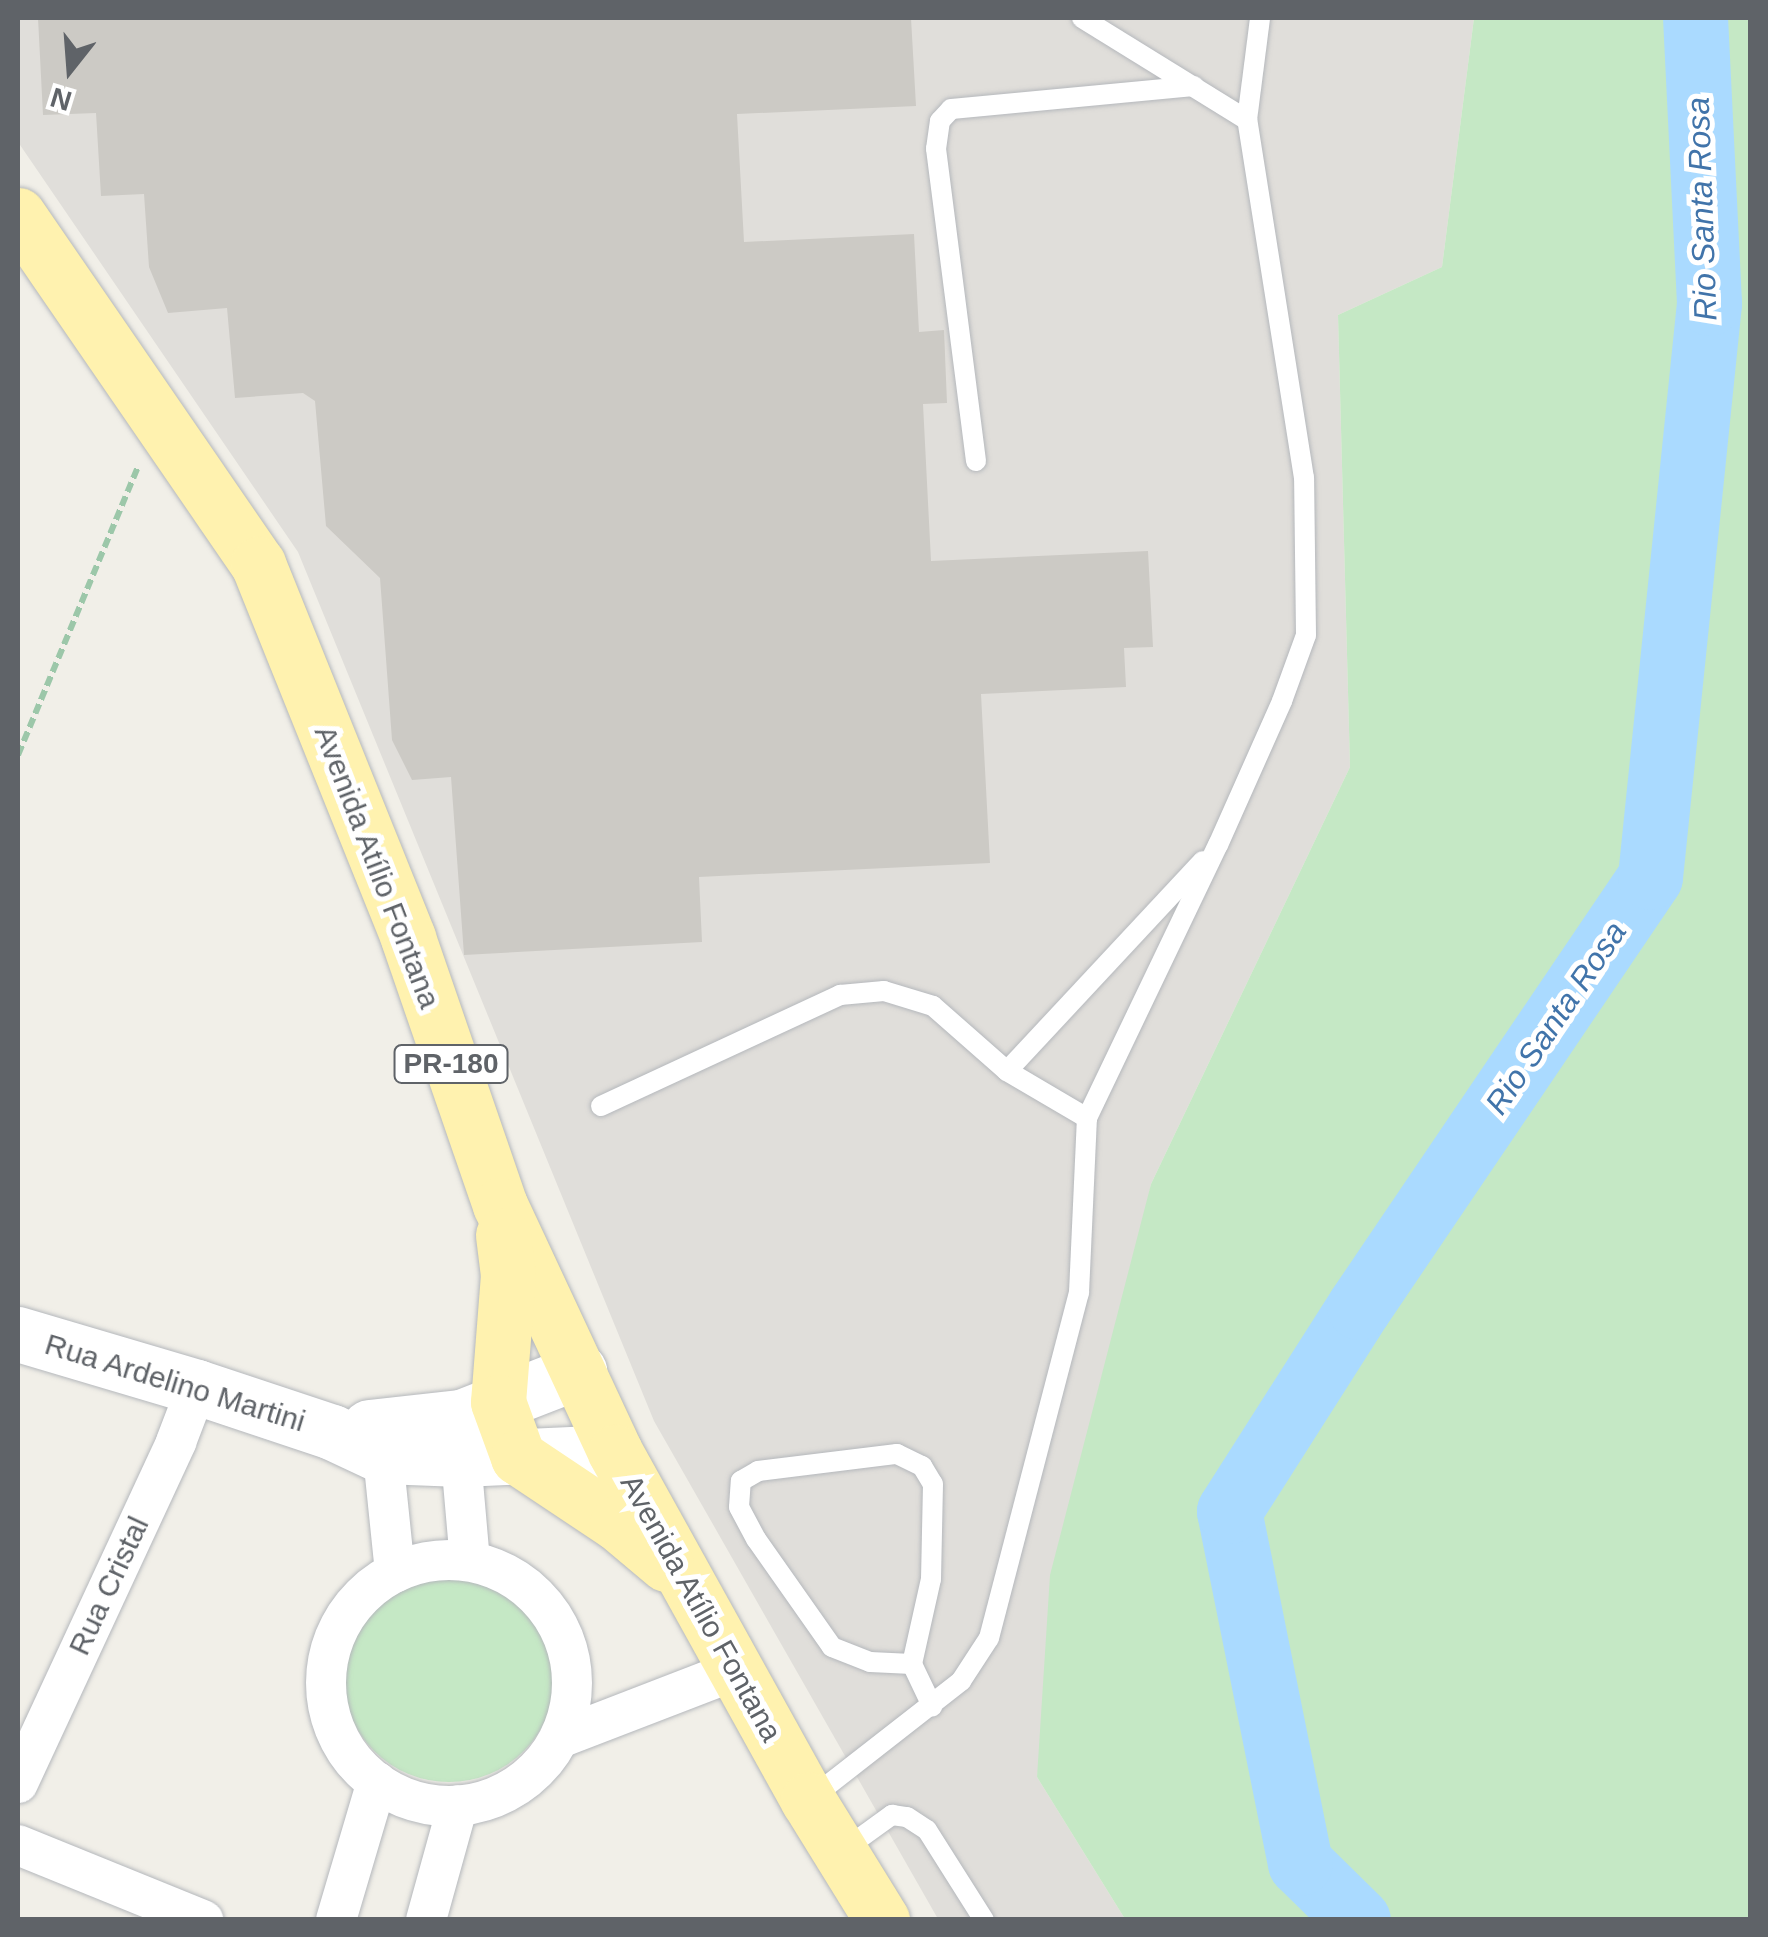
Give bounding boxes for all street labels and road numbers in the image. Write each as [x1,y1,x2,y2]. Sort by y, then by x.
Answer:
street label: Avenida Atílio Fontana [306,720,448,1014]
road number: PR-180 [394,1041,508,1087]
street label: Rua Ardelino Martini [40,1326,310,1440]
street label: Avenida Atílio Fontana [612,1468,790,1748]
street label: Rua Cristal [61,1511,157,1661]

